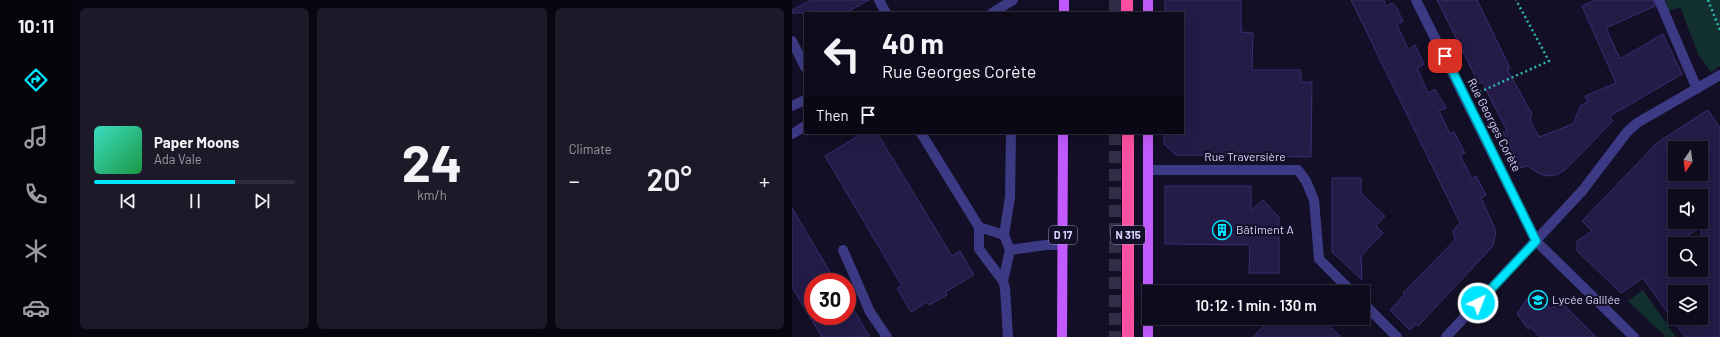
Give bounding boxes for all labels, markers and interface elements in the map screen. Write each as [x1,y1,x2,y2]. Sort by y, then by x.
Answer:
text: 10:11 [18,15,54,37]
text: 40 m [882,26,944,60]
icon: left [816,28,868,80]
pin [1428,39,1462,73]
icon: arrive [1434,45,1456,67]
text: Rue Georges Corète [882,60,1036,82]
icon: directions [22,66,50,94]
street label: Rue Georges Corète [1465,75,1525,174]
icon: arrive [857,104,879,126]
text: Then [816,106,849,124]
icon: music [22,123,50,151]
text: 24 [402,130,462,192]
text: Paper Moons [154,133,239,151]
text: Climate [569,141,612,157]
north arrow [1668,141,1708,181]
map controls [1668,141,1708,325]
street label: Rue Traversière [1204,149,1286,163]
text: Ada Vale [154,151,202,167]
text: 20° [647,161,692,197]
text: − [569,167,580,193]
text: + [759,167,770,193]
icon: phone [22,180,50,208]
text: km/h [417,187,447,203]
button: sound [1668,189,1708,229]
icon: previous [117,190,139,212]
icon: pause [184,190,206,212]
icon: next [251,190,273,212]
building icon: Bâtiment A [1211,219,1233,241]
place label: Bâtiment A [1236,222,1294,236]
road number: D 17 [1049,226,1077,244]
road number: N 315 [1111,226,1145,244]
icon: climate [22,237,50,265]
button: search [1668,237,1708,277]
speed limit sign: 30 [804,273,856,325]
position arrow [1457,282,1499,324]
button: layers [1668,285,1708,325]
school or university icon: Lycée Galilée [1527,289,1549,311]
place label: Lycée Galilée [1552,292,1620,306]
icon: car [22,294,50,322]
text: 10:12 · 1 min · 130 m [1195,296,1317,314]

